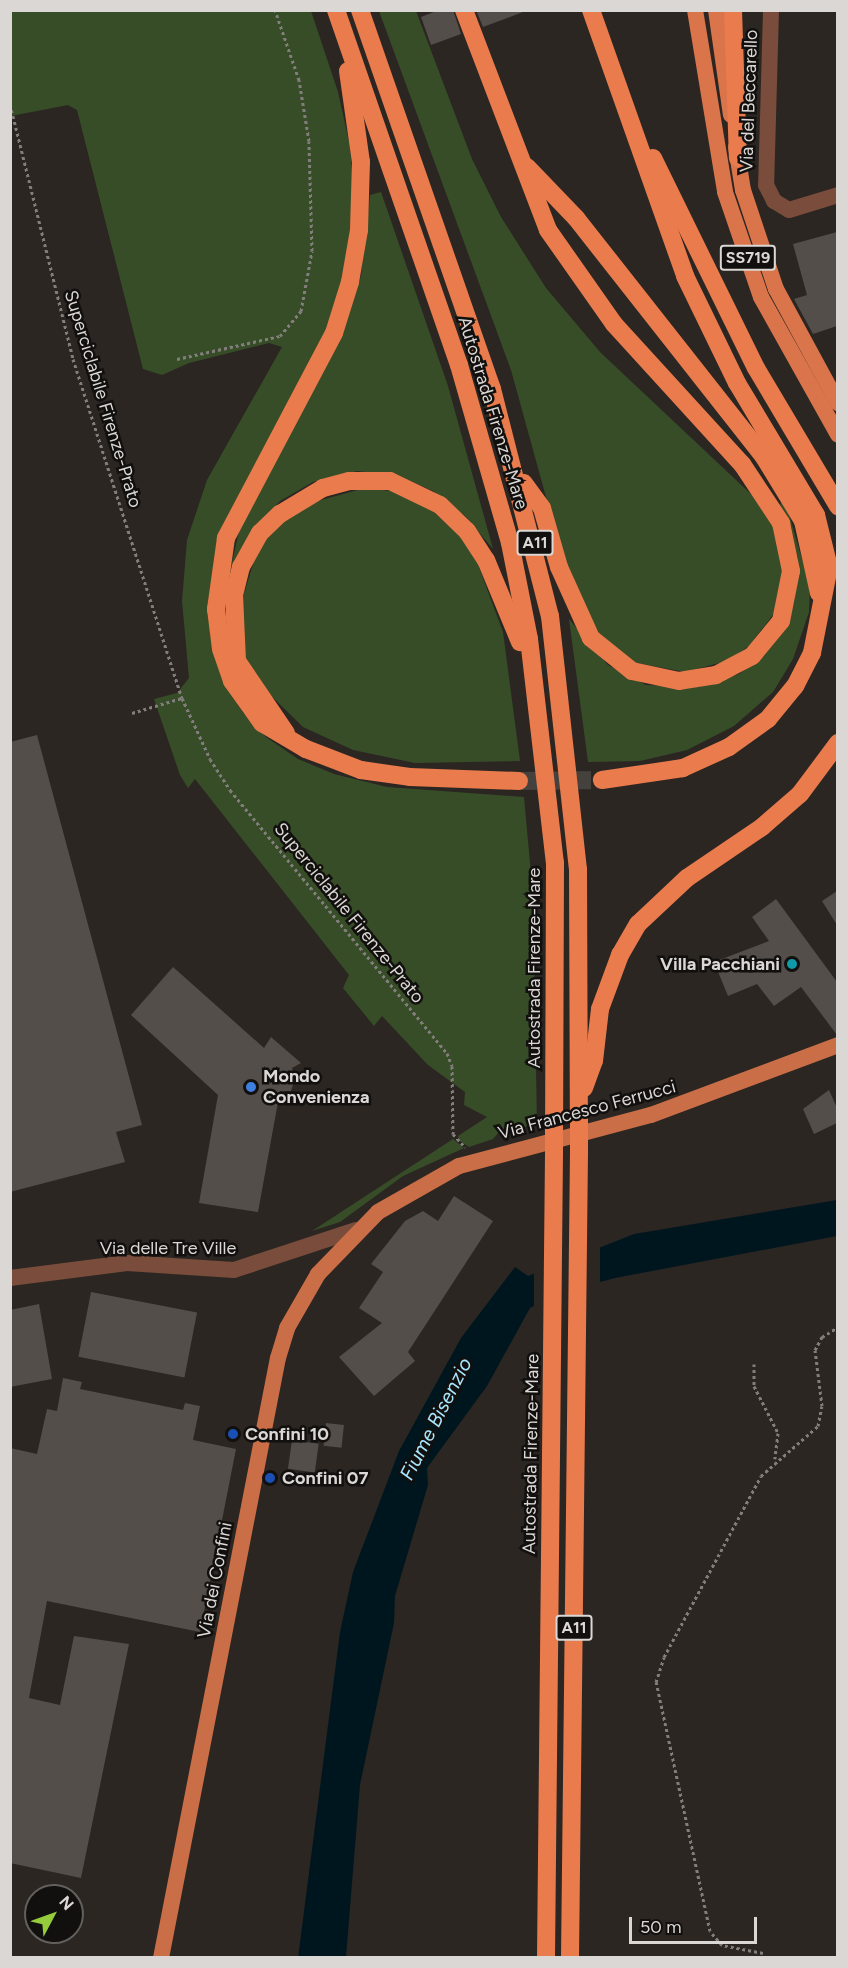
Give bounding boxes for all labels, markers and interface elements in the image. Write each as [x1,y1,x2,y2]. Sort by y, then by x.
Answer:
street label: Via del Beccarello [736,29,762,173]
road number: SS719 [720,245,777,271]
street label: Superciclabile Firenze-Prato [60,288,146,510]
street label: Autostrada Firenze-Mare [453,314,533,512]
road number: A11 [516,530,554,556]
street label: Superciclabile Firenze-Prato [269,818,429,1008]
street label: Autostrada Firenze-Mare [523,868,545,1068]
place label: Villa Pacchiani [660,953,780,975]
marker: Villa Pacchiani [785,957,799,971]
place label: Mondo Convenienza [263,1066,369,1108]
street label: Via Francesco Ferrucci [496,1076,678,1144]
marker: Mondo Convenienza [244,1080,258,1094]
street label: Via delle Tre Ville [100,1237,236,1259]
water label: Fiume Bisenzio [395,1354,477,1484]
street label: Autostrada Firenze-Mare [518,1354,544,1554]
place label: Confini 10 [245,1423,329,1445]
marker: Confini 10 [226,1427,240,1441]
place label: Confini 07 [282,1467,368,1489]
marker: Confini 07 [263,1471,277,1485]
street label: Via dei Confini [193,1520,237,1640]
road number: A11 [554,1615,594,1641]
north arrow [24,1884,84,1944]
text: N [55,1892,78,1914]
scale bar [632,1905,760,1943]
text: 50 m [640,1916,682,1938]

